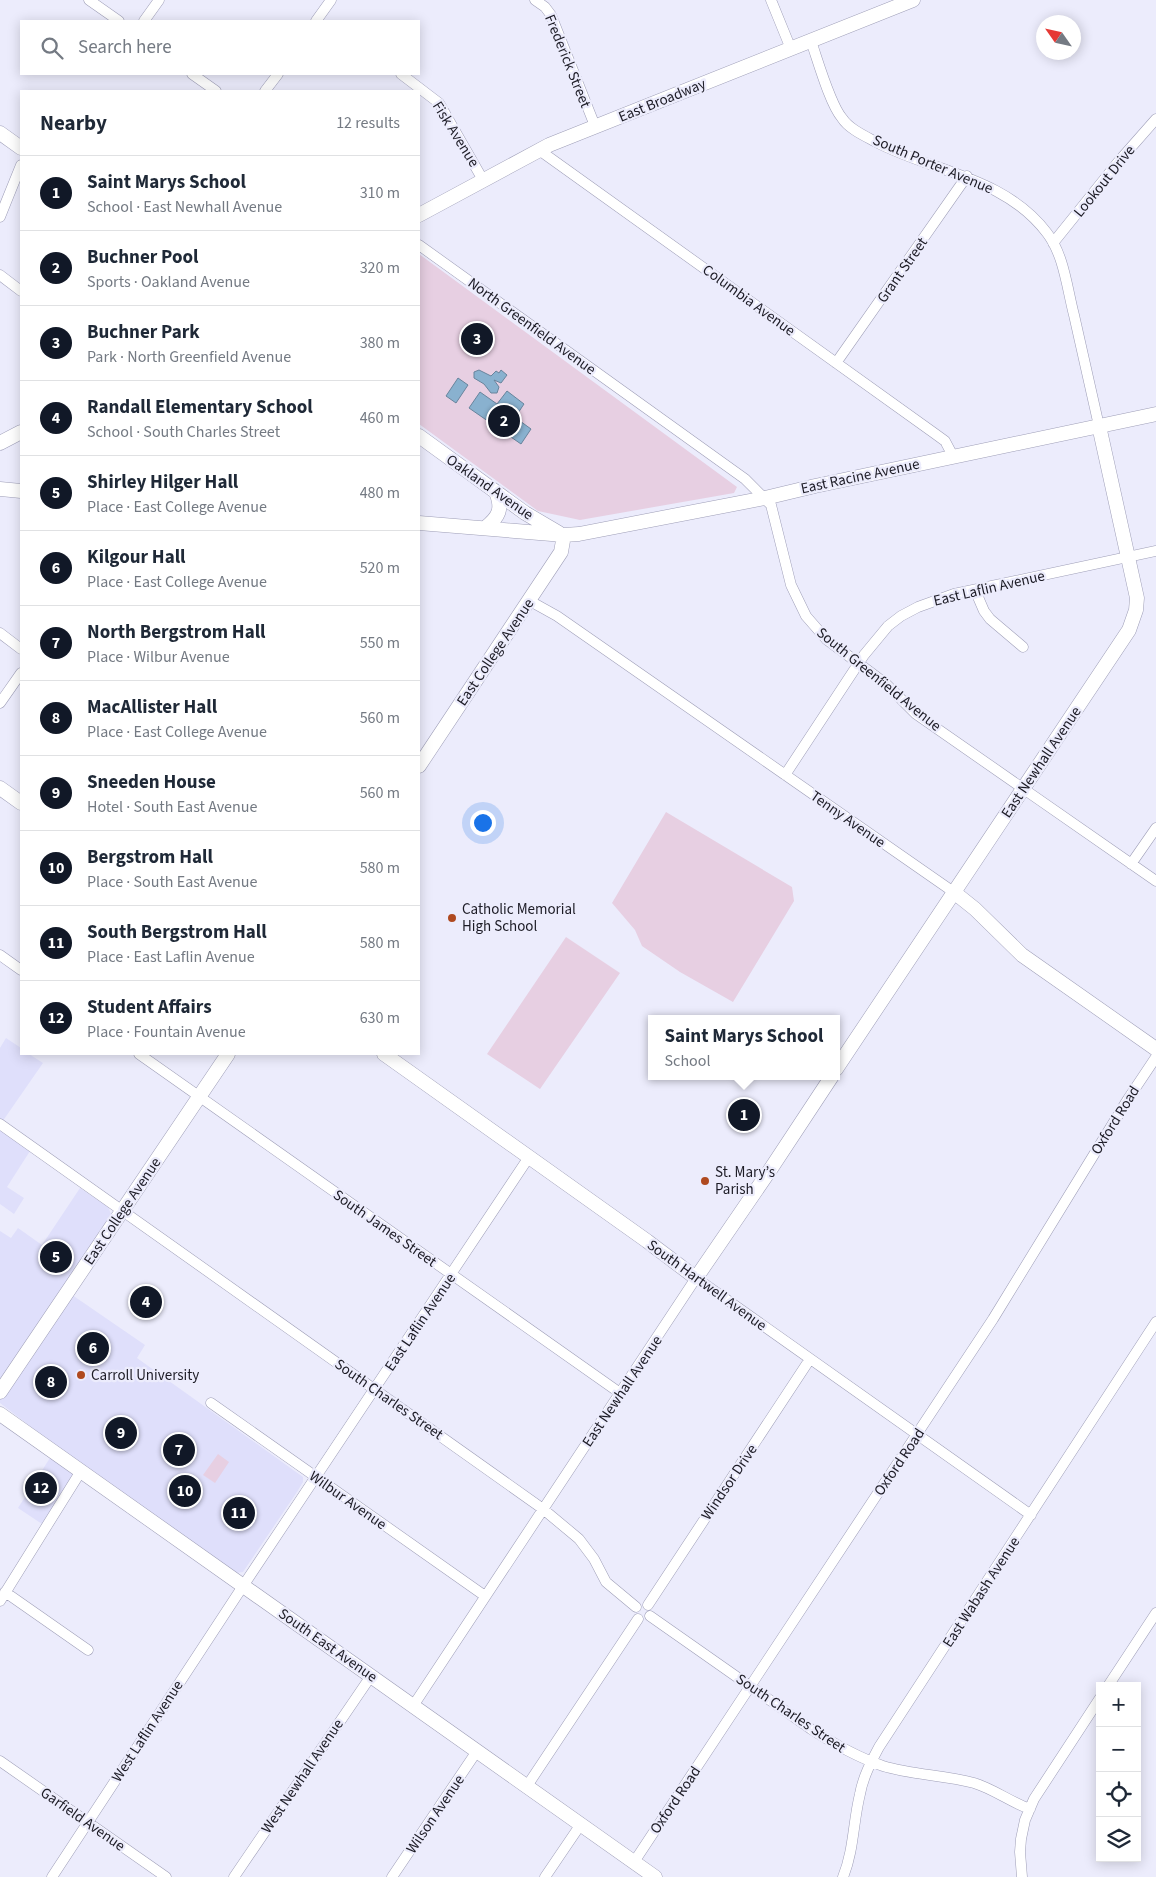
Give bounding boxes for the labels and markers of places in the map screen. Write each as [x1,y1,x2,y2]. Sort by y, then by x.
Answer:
pin: 3 [461,320,493,358]
pin: 2 [488,402,520,440]
place label: Catholic Memorial High School [462,899,576,937]
marker: Catholic Memorial High School [446,912,458,924]
pin: 1 [728,1096,760,1134]
place label: St. Mary’s Parish [715,1162,775,1200]
marker: St. Mary’s Parish [699,1175,711,1187]
pin: 5 [40,1238,72,1276]
pin: 4 [130,1283,162,1321]
pin: 6 [77,1329,109,1367]
pin: 8 [35,1363,67,1401]
place label: Carroll University [91,1365,199,1386]
marker: Carroll University [75,1369,87,1381]
pin: 9 [105,1414,137,1452]
pin: 7 [163,1431,195,1469]
pin: 12 [25,1469,57,1507]
pin: 10 [169,1472,201,1510]
pin: 11 [223,1494,255,1532]

